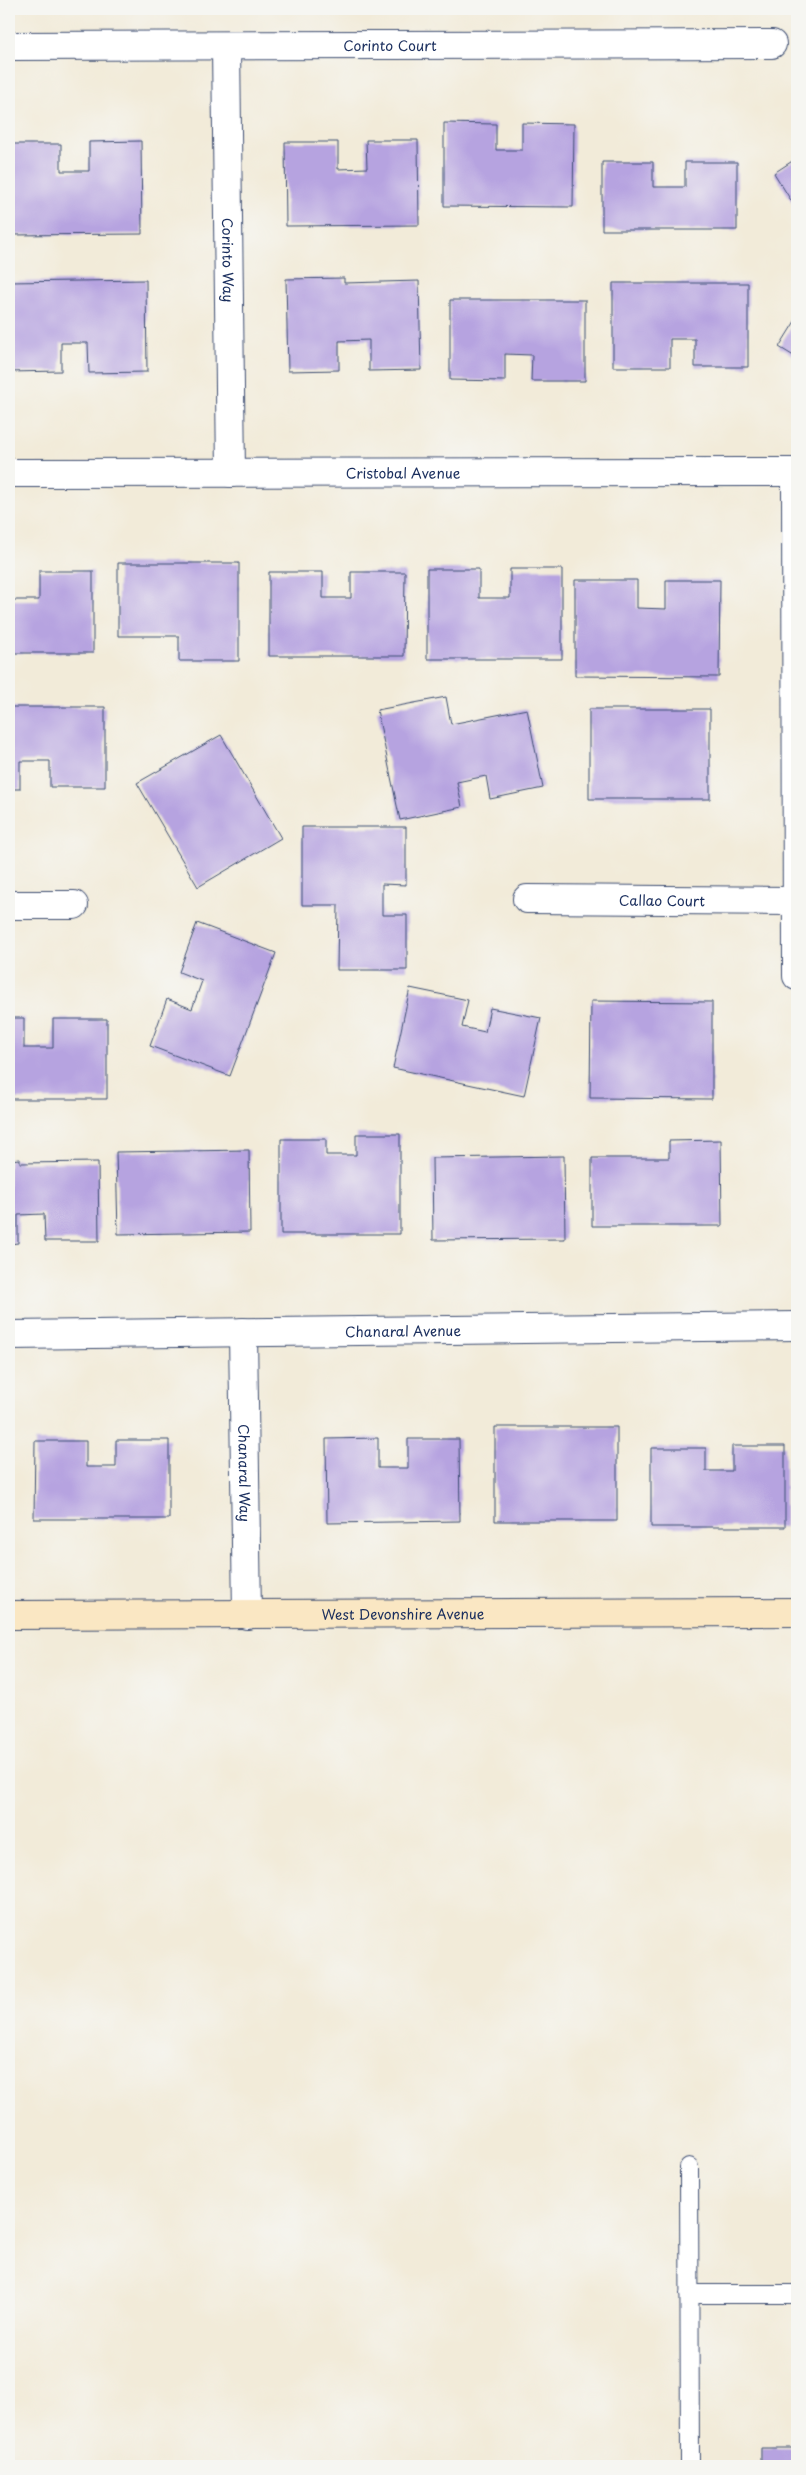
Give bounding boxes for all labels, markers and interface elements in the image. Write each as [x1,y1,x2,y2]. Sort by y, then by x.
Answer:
street label: Corinto Court [343,34,437,56]
street label: Corinto Way [218,217,240,302]
street label: Cristobal Avenue [346,462,461,483]
street label: Callao Court [619,889,705,911]
street label: Chanaral Avenue [345,1319,461,1342]
street label: Chanaral Way [234,1424,256,1522]
street label: West Devonshire Avenue [322,1603,485,1624]

